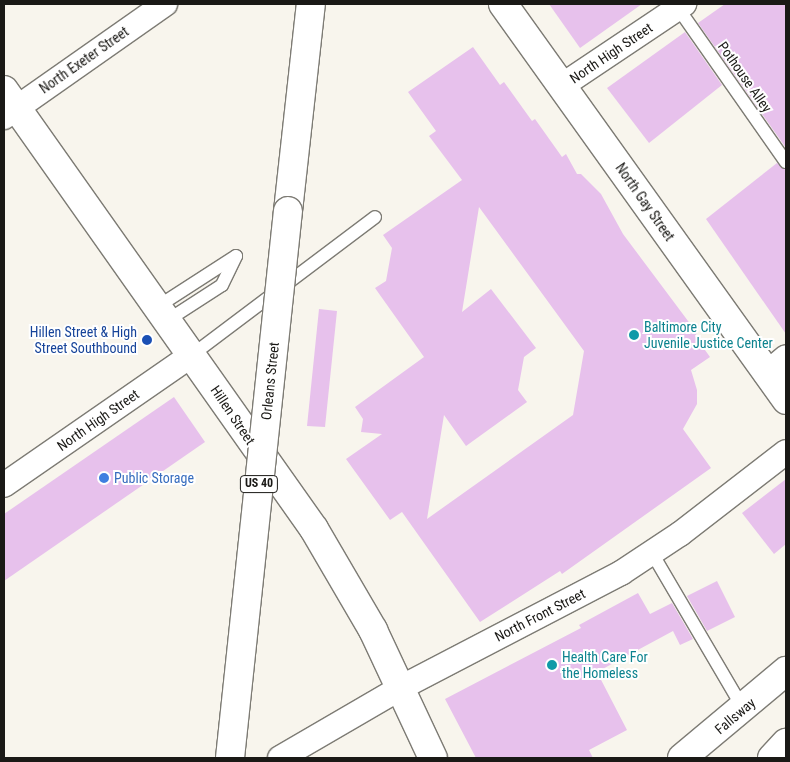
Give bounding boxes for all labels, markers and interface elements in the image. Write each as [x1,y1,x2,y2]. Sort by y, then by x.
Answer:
street label: North High Street [567,19,655,87]
street label: North Exeter Street [36,23,132,97]
street label: Pothouse Alley [714,38,776,116]
street label: North Gay Street [612,160,678,244]
place label: Baltimore City Juvenile Justice Center [644,319,773,352]
place label: Hillen Street & High Street Southbound [30,324,137,357]
marker: Baltimore City Juvenile Justice Center [628,329,640,341]
marker: Hillen Street & High Street Southbound [141,334,153,346]
street label: Orleans Street [258,341,282,421]
street label: Hillen Street [207,382,259,448]
street label: North High Street [54,386,142,454]
place label: Public Storage [114,470,194,486]
marker: Public Storage [98,472,110,484]
road number: US 40 [239,474,279,494]
street label: North Front Street [492,585,588,645]
place label: Health Care For the Homeless [562,649,648,682]
marker: Health Care For the Homeless [546,659,558,671]
street label: Fallsway [711,694,759,738]

